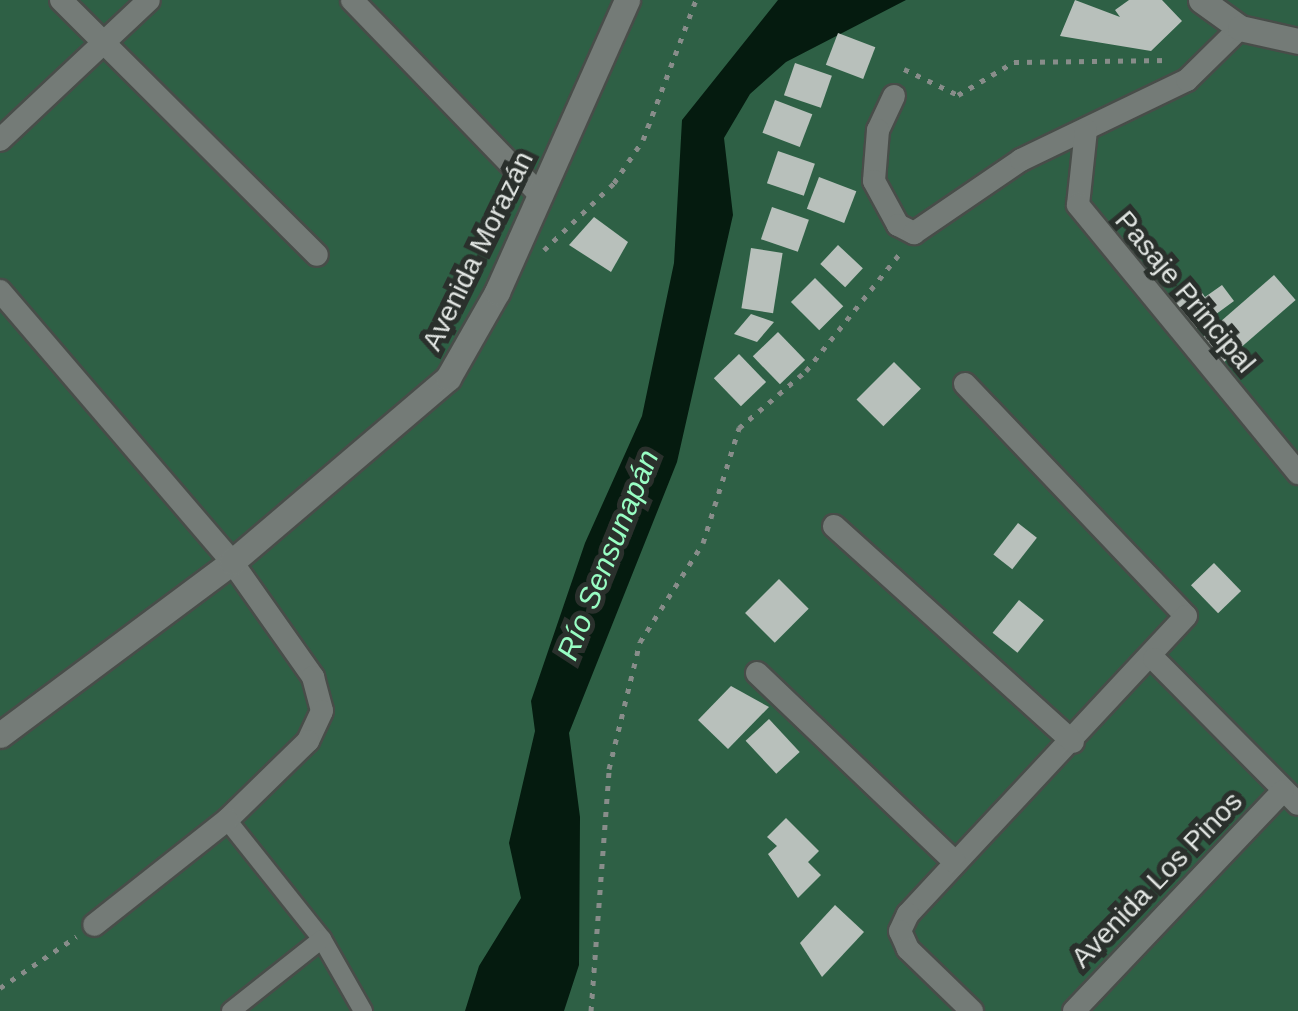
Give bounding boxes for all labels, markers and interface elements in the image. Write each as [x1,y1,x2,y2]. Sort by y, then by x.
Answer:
street label: Avenida Morazán [415,146,541,356]
street label: Pasaje Principal [1108,204,1262,380]
water label: Río Sensunapán [549,445,667,665]
street label: Avenida Los Pinos [1065,785,1249,975]

